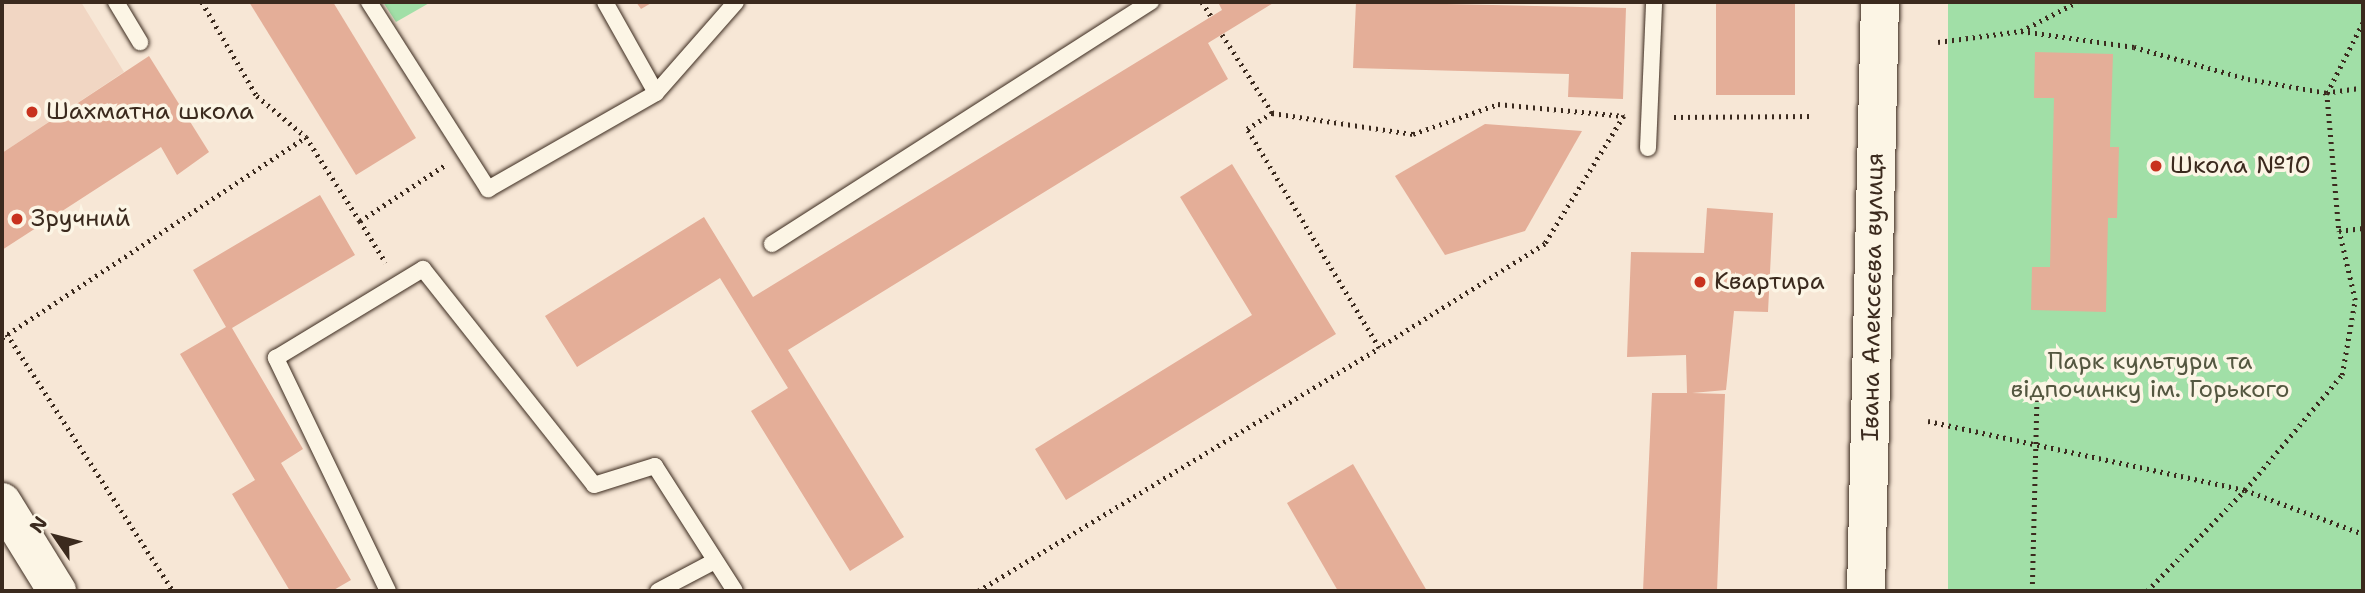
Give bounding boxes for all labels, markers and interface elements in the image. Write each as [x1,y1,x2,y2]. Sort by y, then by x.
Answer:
place label: Шахматна школа [46,98,254,126]
marker: Шахматна школа [24,104,40,120]
street label: Івана Алексєєва вулиця [1856,152,1890,442]
place label: Школа №10 [2170,152,2311,180]
marker: Школа №10 [2148,158,2164,174]
place label: Зручний [31,205,130,233]
marker: Зручний [9,211,25,227]
place label: Квартира [1714,268,1825,296]
marker: Квартира [1692,274,1708,290]
park label: Парк культури та відпочинку ім. Горького [2010,348,2290,404]
north arrow [21,502,91,572]
text: N [24,511,53,538]

